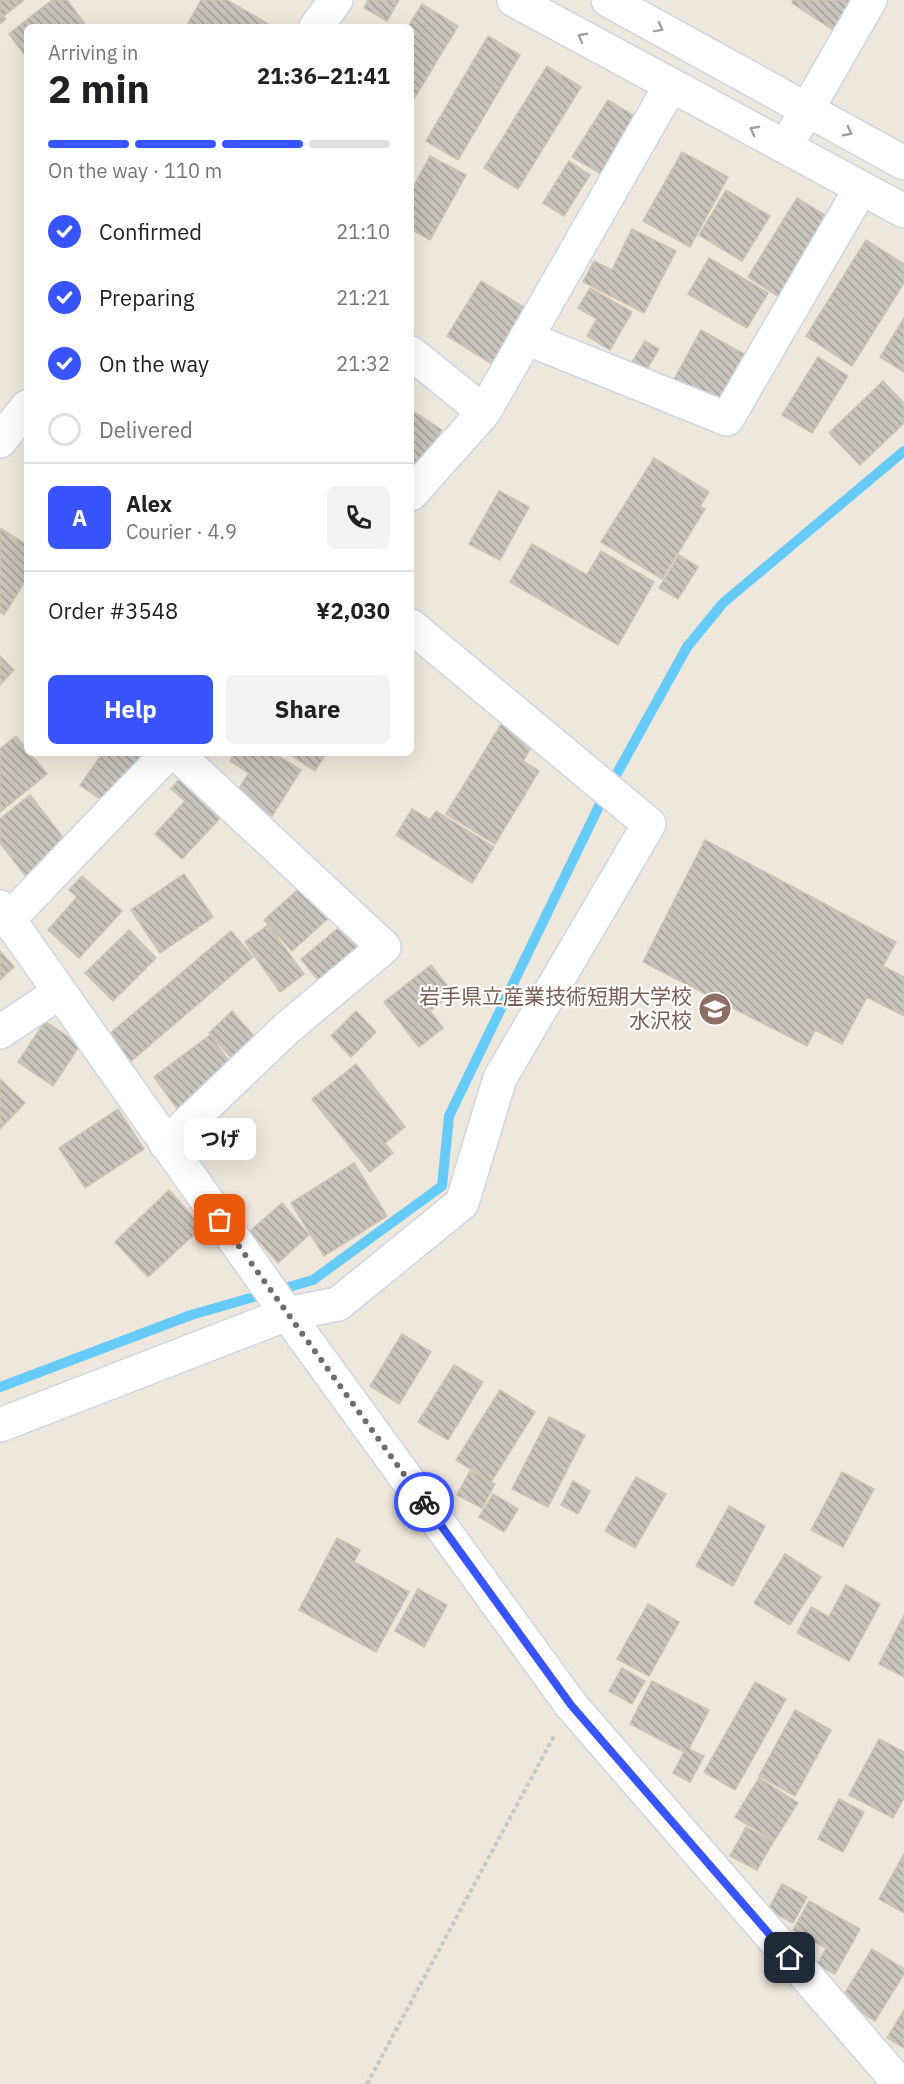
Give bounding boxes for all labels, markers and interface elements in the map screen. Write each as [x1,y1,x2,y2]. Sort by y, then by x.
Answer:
one-way arrow [653,21,663,32]
one-way arrow [578,33,589,44]
text: Arriving in [48,39,138,66]
text: 21:36–21:41 [257,61,390,90]
text: 2 min [48,63,150,114]
one-way arrow [750,125,761,137]
one-way arrow [842,125,853,136]
text: On the way · 110 m [48,157,222,184]
icon: check [48,215,81,248]
text: Confirmed [99,217,202,246]
text: 21:10 [336,218,390,245]
icon: check [48,281,81,314]
text: Preparing [99,283,194,312]
text: 21:21 [336,284,390,311]
icon: check [48,347,81,380]
text: On the way [99,349,209,378]
text: 21:32 [336,350,390,377]
text: Delivered [99,415,193,444]
button: phone [327,486,390,549]
text: Alex [126,489,172,518]
text: A [72,503,87,532]
text: Courier · 4.9 [126,518,237,545]
text: Order #3548 [48,596,178,625]
text: ¥2,030 [316,596,390,625]
button: Help [48,675,213,744]
button: Share [225,675,390,744]
place label: 岩手県立産業技術短期大学校 水沢校 [419,982,692,1034]
school or university icon: 岩手県立産業技術短期大学校 水沢校 [697,991,733,1027]
callout: つげ [184,1118,256,1160]
text: つげ [200,1125,240,1152]
pin [194,1194,245,1245]
icon: bag [203,1203,236,1236]
courier [394,1472,454,1532]
icon: bike [408,1486,441,1519]
pin [764,1932,815,1983]
icon: home [773,1941,806,1974]

